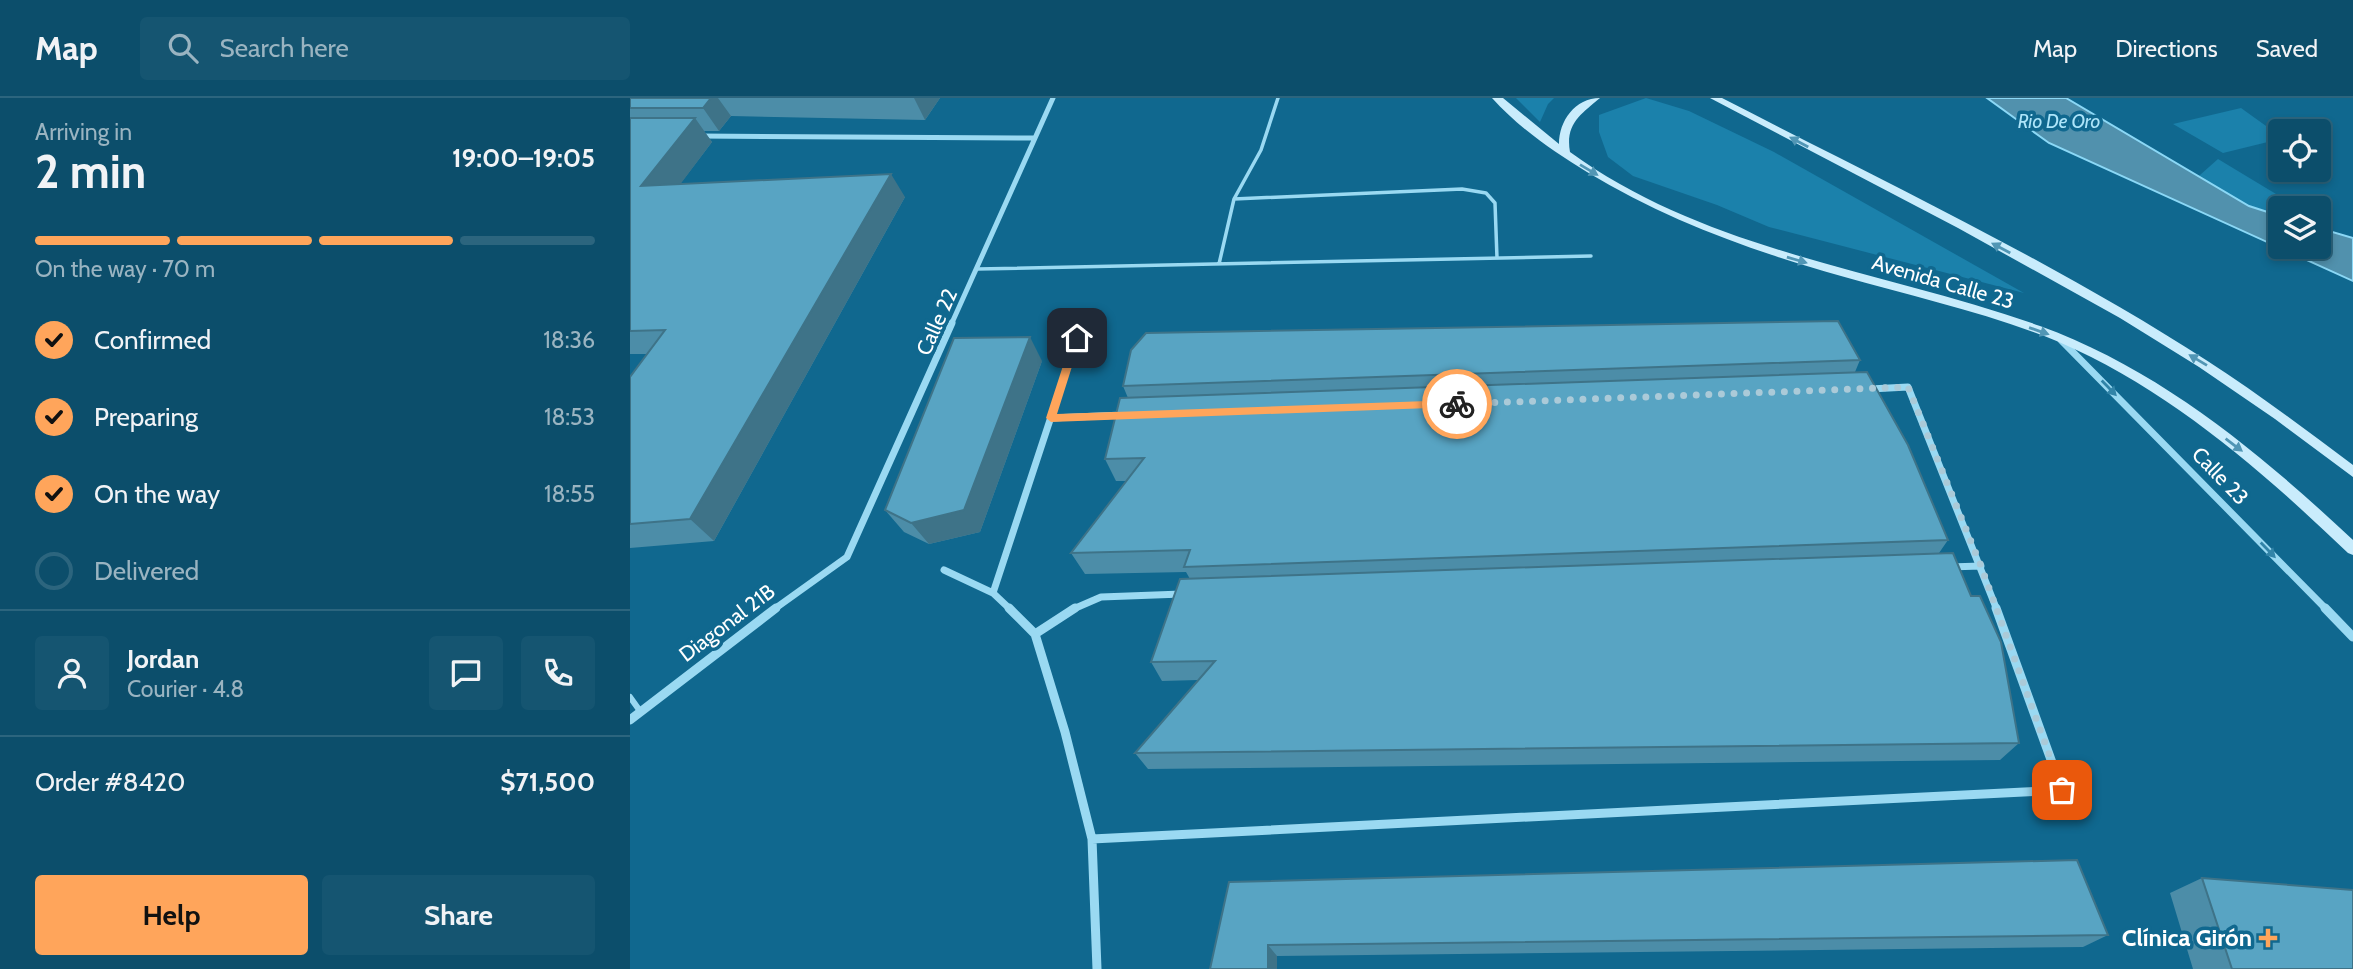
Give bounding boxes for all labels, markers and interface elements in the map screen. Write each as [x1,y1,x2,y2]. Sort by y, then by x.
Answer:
search box [140,17,630,80]
text: Map [35,28,98,68]
icon: search [164,29,202,67]
text: Search here [220,32,349,64]
text: Map [2033,34,2077,63]
text: Directions [2115,34,2218,63]
text: Saved [2256,34,2318,63]
water label: Rio De Oro [2018,110,2100,133]
text: Arriving in [35,118,132,146]
map controls [2268,119,2331,259]
button: locate [2268,119,2331,182]
one-way arrow [1789,136,1809,148]
text: 19:00–19:05 [452,142,595,174]
text: 2 min [35,144,146,200]
one-way arrow [1580,164,1599,176]
button: layers [2268,196,2331,259]
one-way arrow [1991,242,2010,254]
street label: Avenida Calle 23 [1869,249,2017,314]
text: On the way · 70 m [35,255,215,283]
one-way arrow [1787,255,1808,265]
street label: Calle 22 [911,285,962,359]
pin [1047,308,1107,368]
icon: home [1058,319,1096,357]
icon: check [35,321,73,359]
text: Confirmed [94,324,211,356]
text: 18:36 [543,326,595,354]
one-way arrow [2028,326,2049,337]
one-way arrow [2189,354,2208,366]
courier [1422,369,1492,439]
one-way arrow [2100,379,2116,396]
icon: bike [1438,385,1476,423]
icon: check [35,398,73,436]
text: Preparing [94,401,198,433]
text: 18:53 [544,403,595,431]
one-way arrow [2225,437,2243,452]
street label: Calle 23 [2187,442,2254,510]
icon: check [35,475,73,513]
text: On the way [94,478,220,510]
text: 18:55 [544,480,595,508]
one-way arrow [2259,542,2276,558]
text: Delivered [94,555,199,587]
street label: Diagonal 21B [674,578,780,667]
button: person [35,636,109,710]
button: chat [429,636,503,710]
button: phone [521,636,595,710]
text: Jordan [127,643,199,675]
text: Courier · 4.8 [127,675,244,703]
pin [2032,760,2092,820]
text: Order #8420 [35,766,185,798]
text: $71,500 [500,766,595,798]
icon: bag [2043,771,2081,809]
button: Help [35,875,308,955]
button: Share [322,875,595,955]
place label: Clínica Girón [2122,923,2252,952]
marker: Clínica Girón [2258,928,2278,948]

